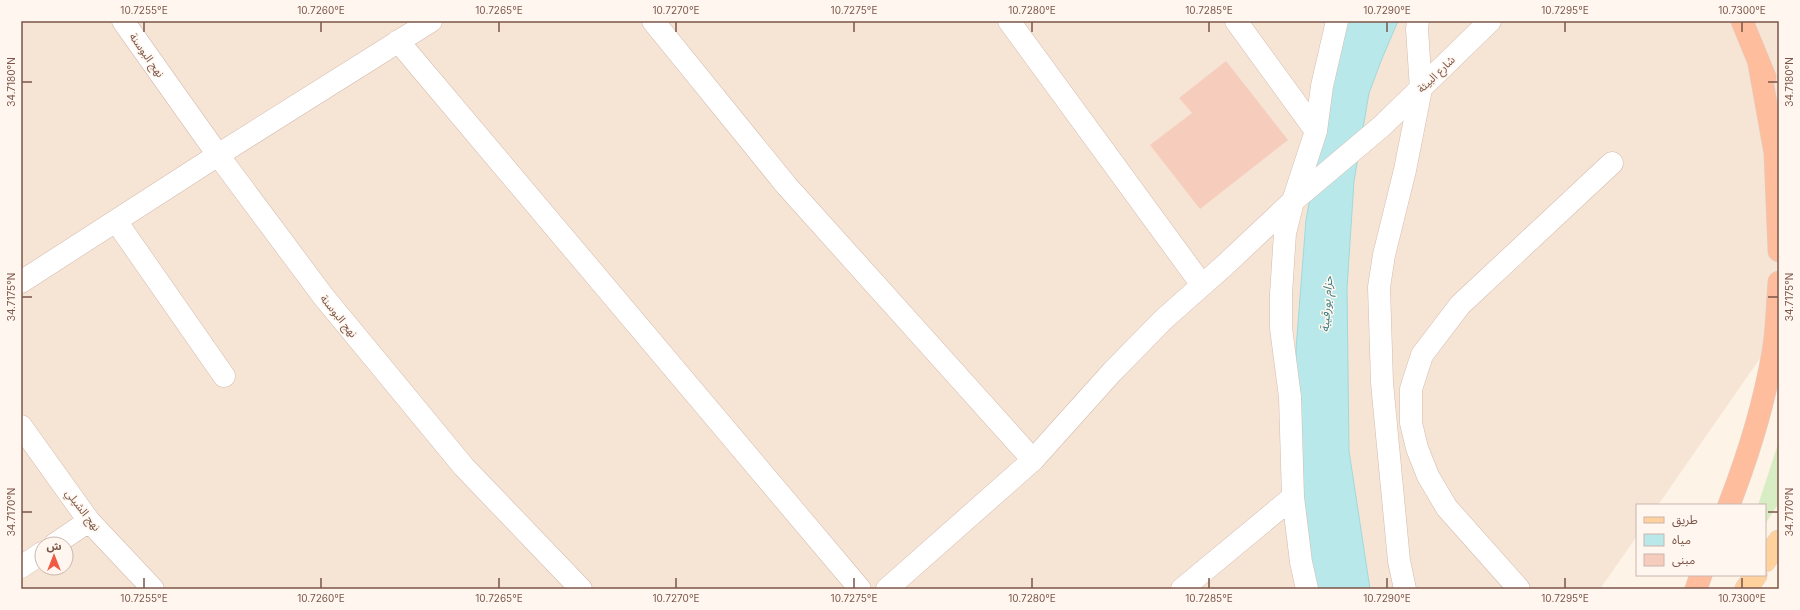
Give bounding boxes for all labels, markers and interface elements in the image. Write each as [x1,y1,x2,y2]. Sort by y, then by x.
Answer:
text: 10.7255°E [120,4,168,16]
text: 10.7260°E [297,4,345,16]
text: 10.7265°E [475,4,523,16]
text: 10.7270°E [653,4,700,16]
text: 10.7275°E [831,4,877,16]
text: 10.7280°E [1008,4,1056,16]
text: 10.7285°E [1185,4,1233,16]
text: 10.7290°E [1363,4,1411,16]
text: 10.7295°E [1541,4,1589,16]
text: 10.7300°E [1718,4,1766,16]
street label: نهج البوسنة [126,30,167,80]
street label: شارع البيئة [1414,52,1459,96]
text: 34.7180°N [5,57,17,107]
text: 34.7180°N [1783,57,1795,107]
text: 34.7175°N [5,273,17,321]
text: 34.7175°N [1783,273,1795,321]
water label: حزام بورقيبة [1317,274,1338,333]
street label: نهج البوسنة [317,292,360,341]
street label: نهج الشيلي [60,486,104,535]
text: 34.7170°N [5,488,17,536]
text: 34.7170°N [1783,488,1795,536]
legend [1636,504,1766,576]
text: طريق [1672,512,1698,528]
text: مياه [1672,532,1691,547]
north arrow [34,536,74,576]
text: ش [46,539,62,553]
text: مبنى [1672,552,1695,567]
text: 10.7255°E [120,592,168,604]
text: 10.7260°E [297,592,345,604]
text: 10.7265°E [475,592,523,604]
text: 10.7270°E [653,592,700,604]
text: 10.7275°E [831,592,877,604]
text: 10.7280°E [1008,592,1056,604]
text: 10.7285°E [1185,592,1233,604]
text: 10.7290°E [1363,592,1411,604]
text: 10.7295°E [1541,592,1589,604]
text: 10.7300°E [1718,592,1766,604]

